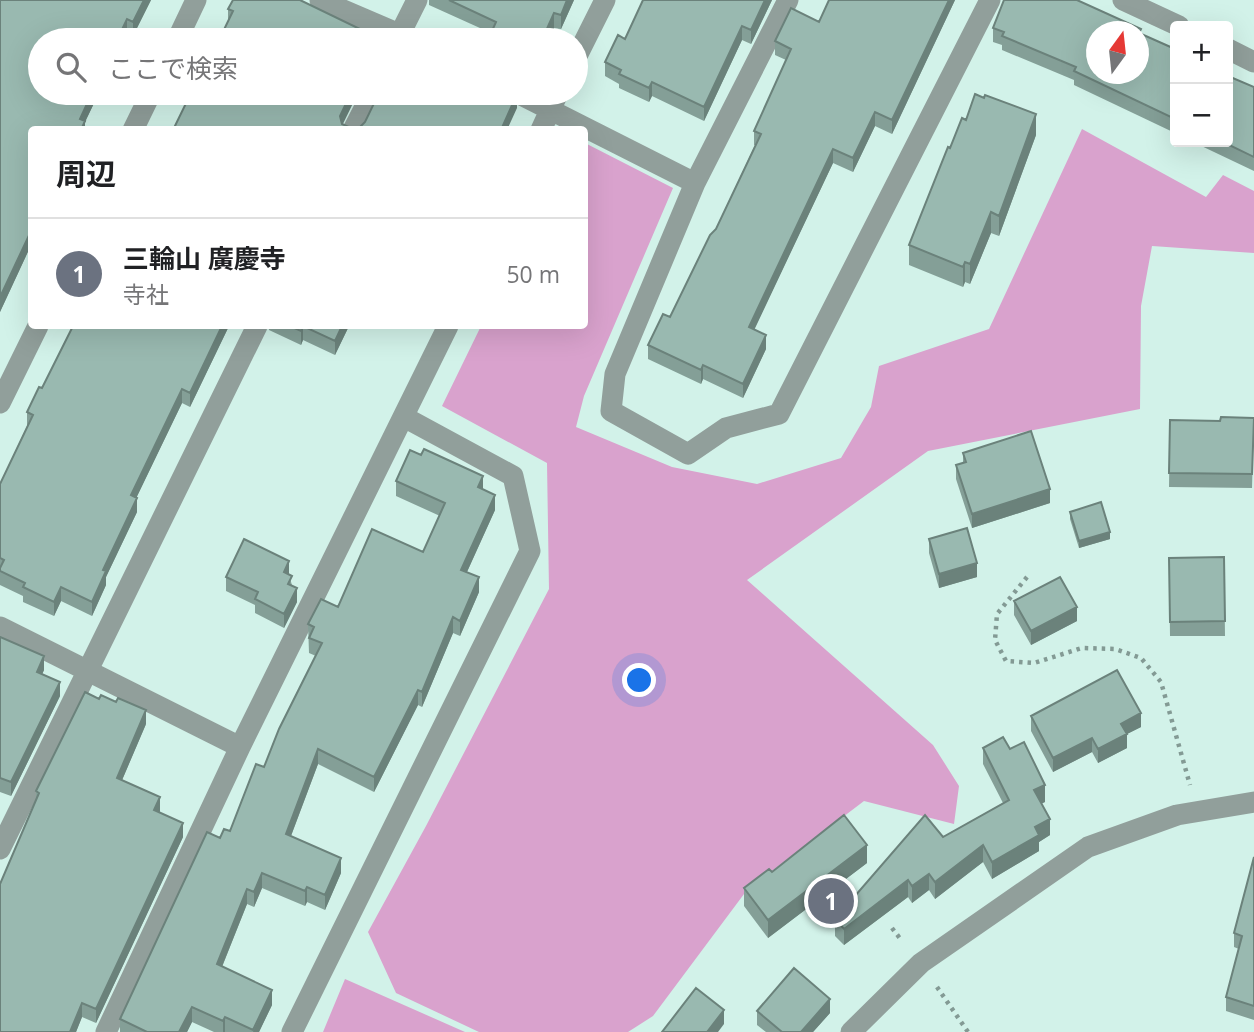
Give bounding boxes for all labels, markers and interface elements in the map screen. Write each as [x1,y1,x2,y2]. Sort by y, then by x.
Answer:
north arrow [1086,21,1149,84]
map controls [1170,21,1233,147]
button: + [1170,21,1233,84]
search box [28,28,588,105]
icon: search [52,48,90,86]
text: ここで検索 [108,50,238,86]
button: − [1170,84,1233,147]
text: 周辺 [56,153,116,194]
text: 三輪山 廣慶寺 [123,240,286,276]
text: 1 [72,258,86,290]
text: 50 m [506,258,560,290]
text: 寺社 [123,278,169,310]
your location [622,663,656,697]
pin: 1 [808,875,854,927]

